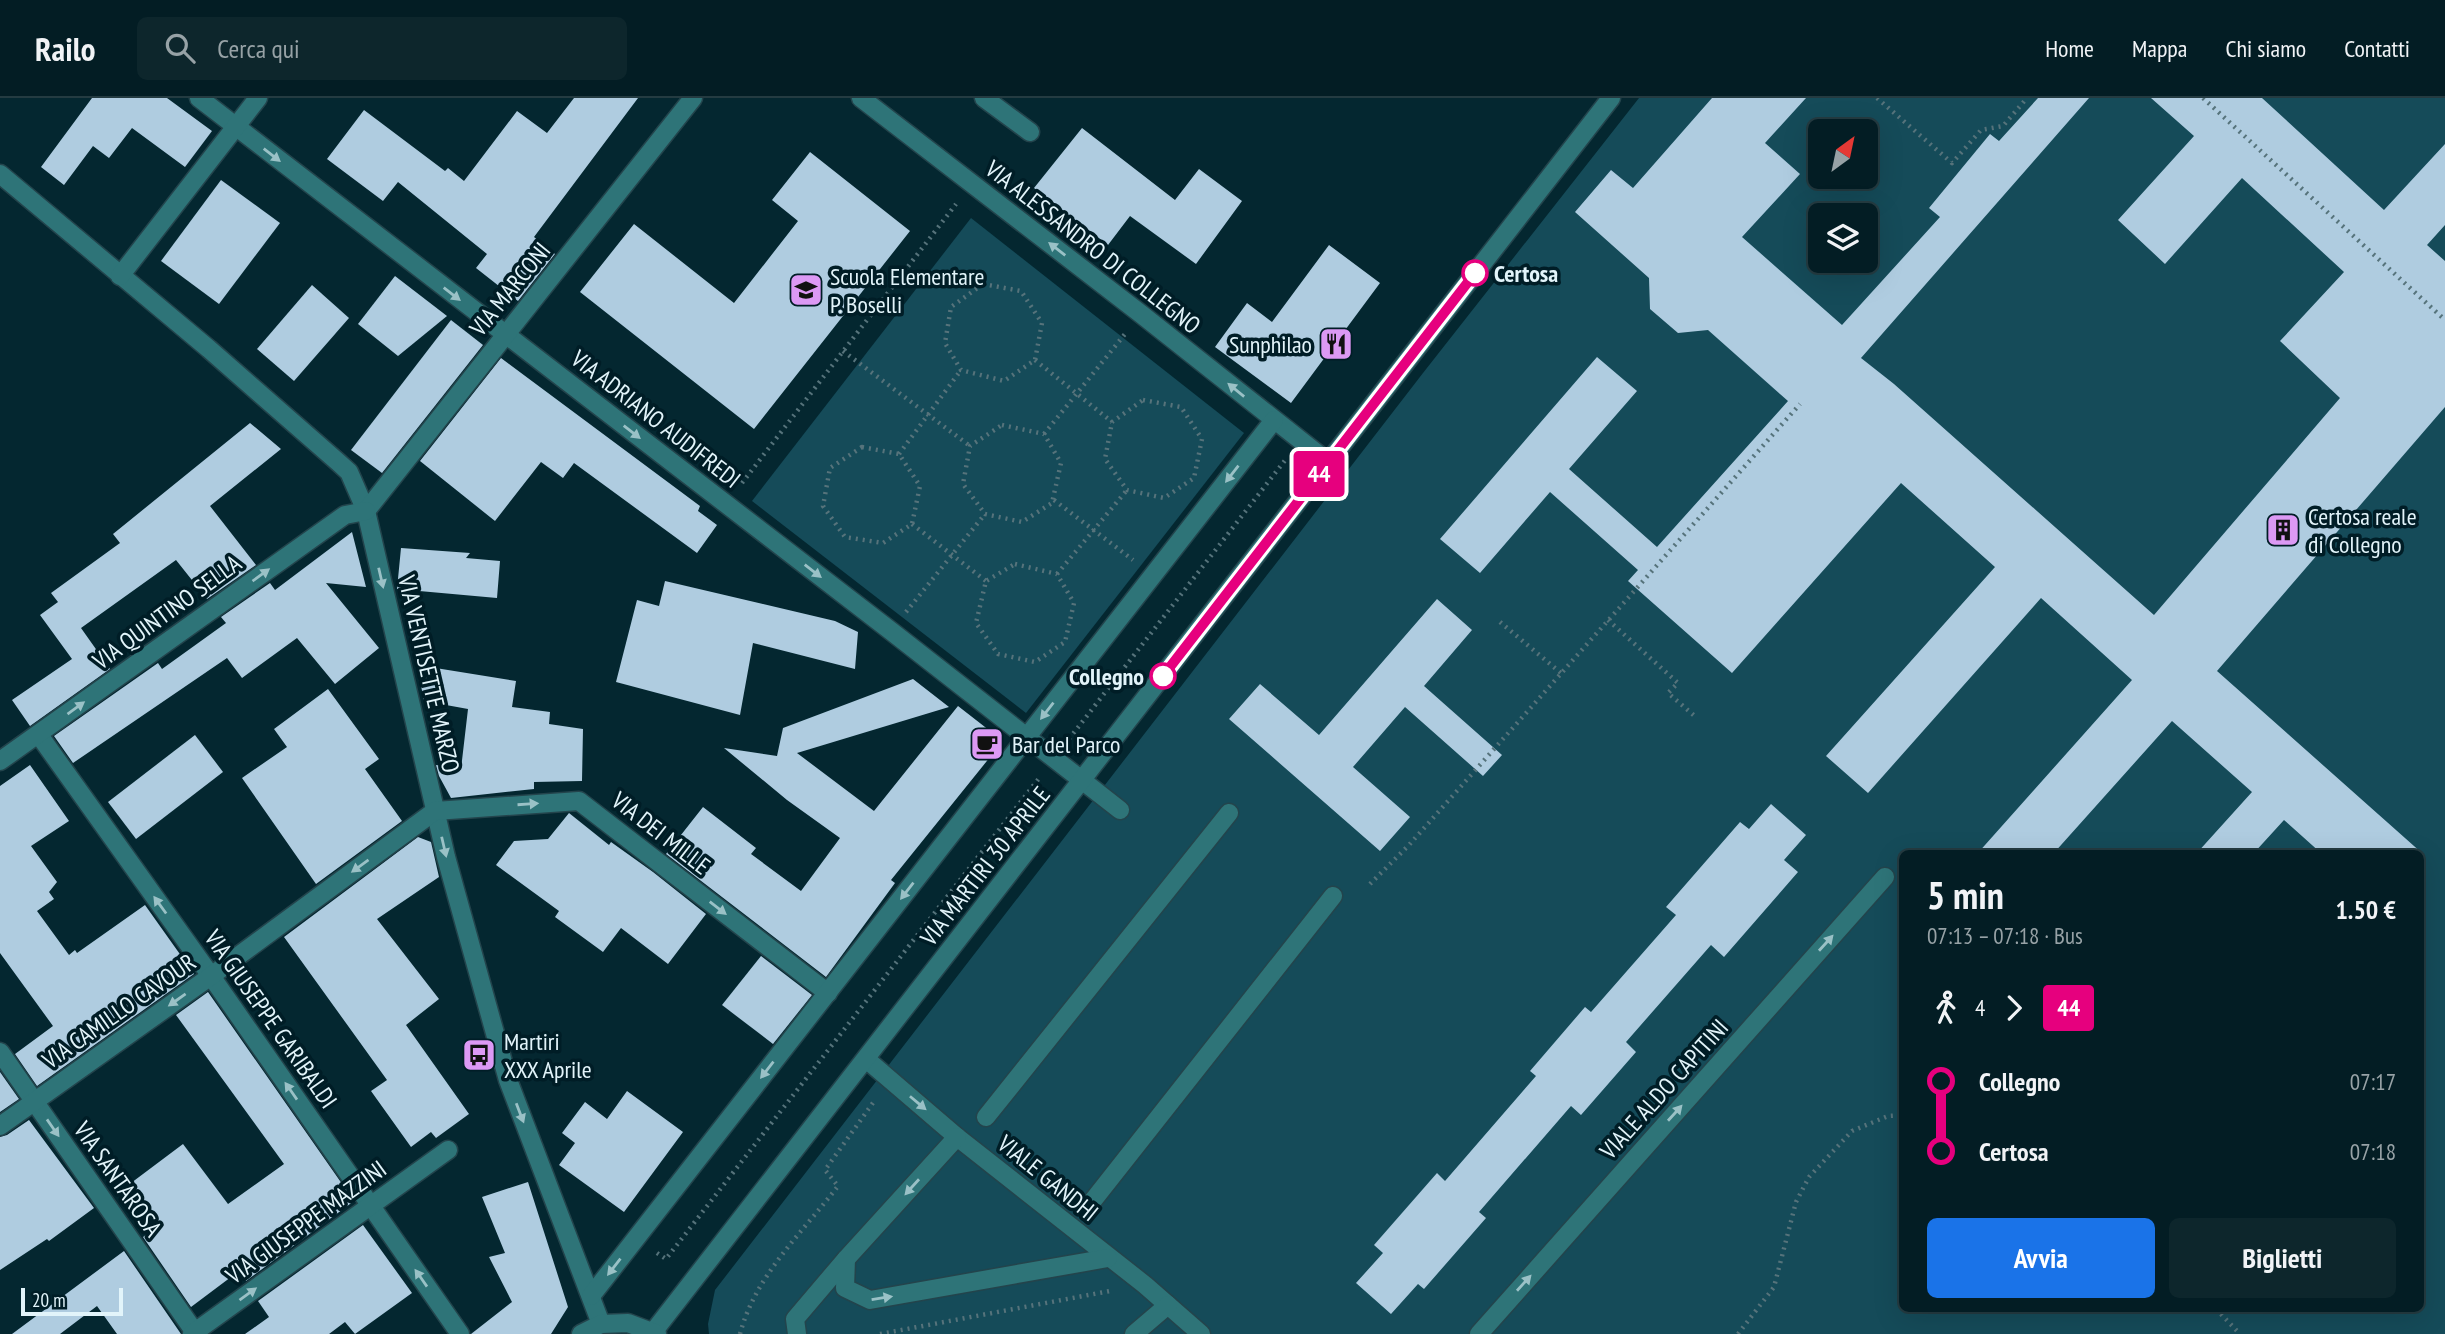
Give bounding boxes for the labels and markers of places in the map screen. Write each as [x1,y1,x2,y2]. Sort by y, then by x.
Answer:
place label: Certosa [1494,258,1558,289]
marker: Certosa [1462,260,1488,286]
place label: Scuola Elementare P. Boselli [830,261,984,320]
school or university icon: Scuola Elementare P. Boselli [787,271,825,309]
restaurant icon: Sunphilao [1317,325,1355,363]
place label: Sunphilao [1229,329,1312,360]
place label: Certosa reale di Collegno [2308,501,2417,560]
building icon: Certosa reale di Collegno [2264,511,2302,549]
place label: Collegno [1069,661,1144,692]
marker: Collegno [1150,663,1176,689]
cafe icon: Bar del Parco [968,725,1006,763]
place label: Bar del Parco [1012,729,1120,760]
place label: Martiri XXX Aprile [504,1026,592,1085]
bus stop icon: Martiri XXX Aprile [460,1036,498,1074]

